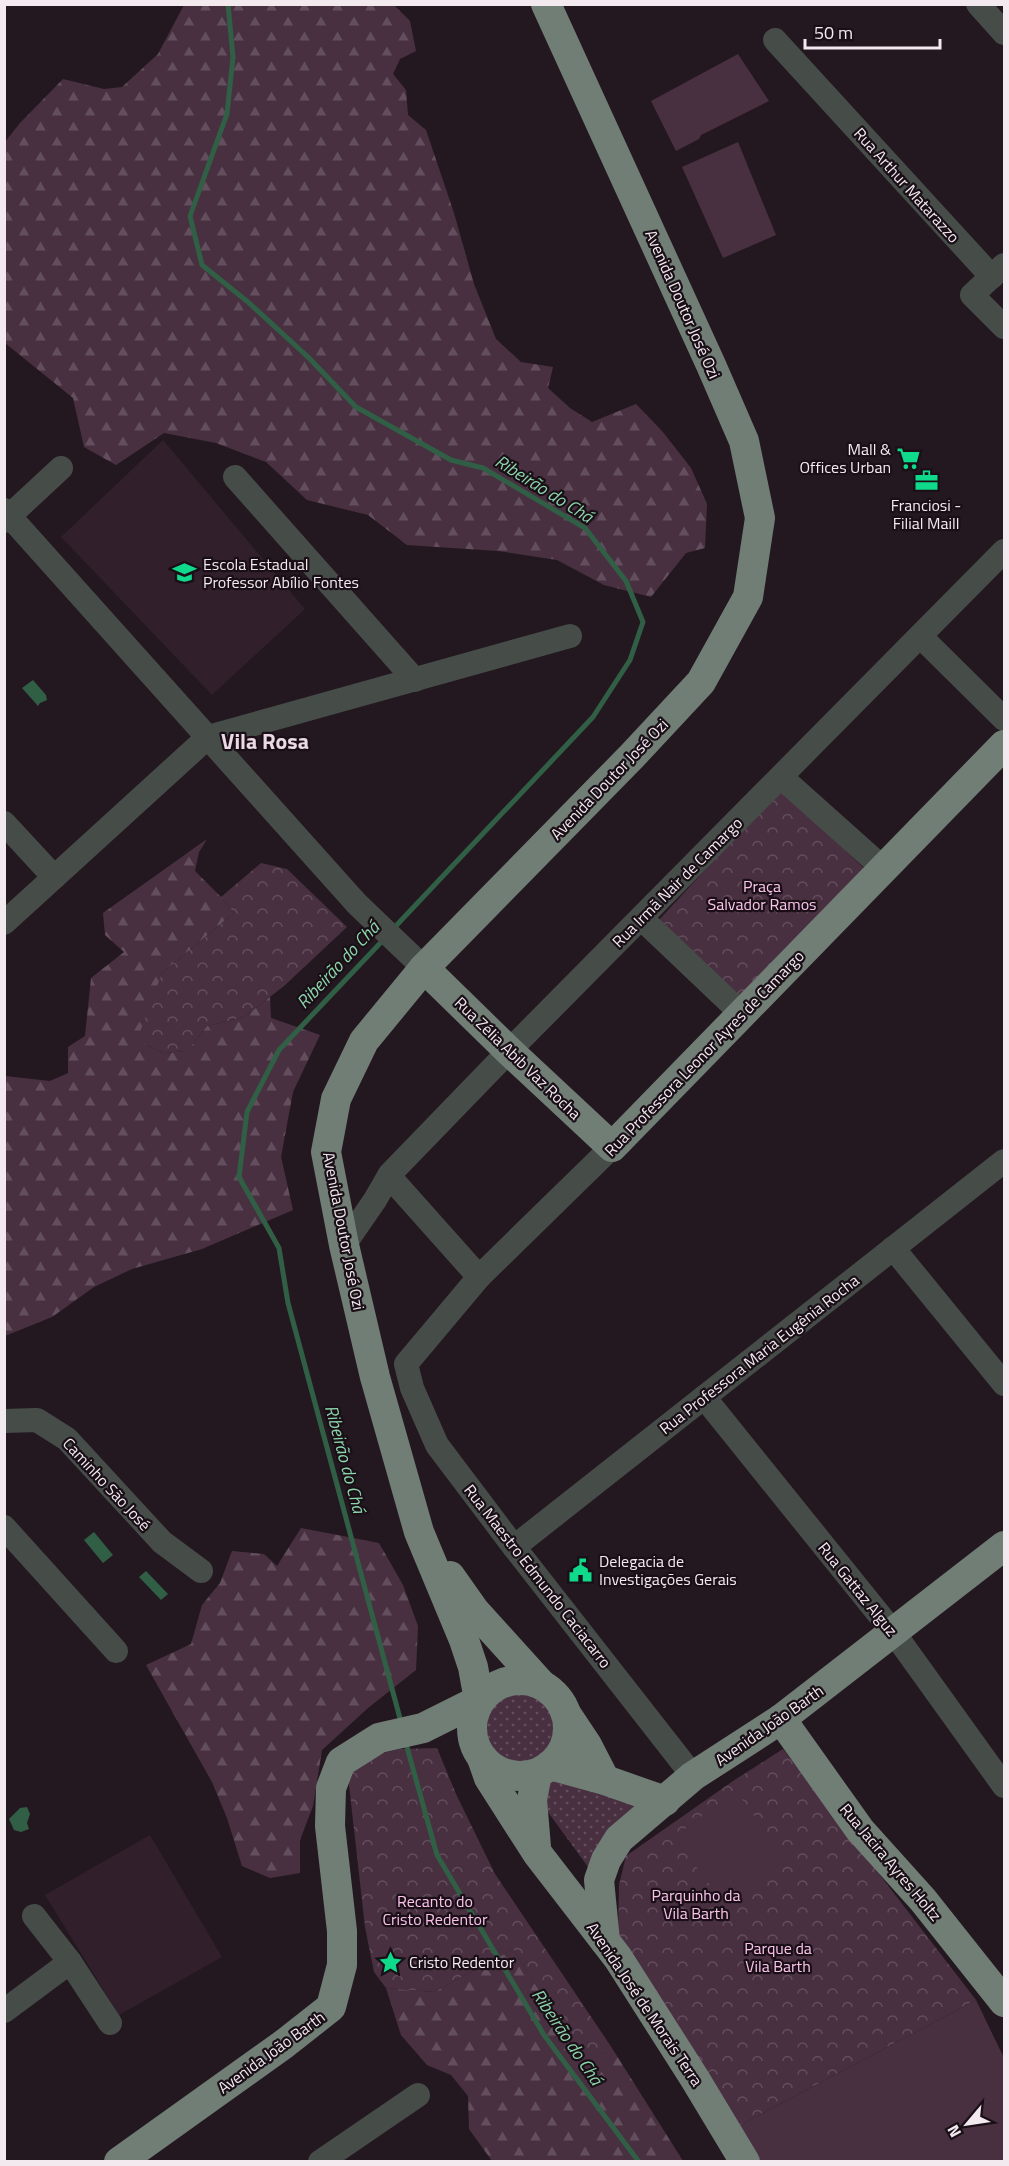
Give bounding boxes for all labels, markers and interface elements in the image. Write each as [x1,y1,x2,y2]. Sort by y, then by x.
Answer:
scale bar [805,12,940,50]
text: 50 m [814,19,853,46]
street label: Rua Arthur Matarazzo [848,122,966,248]
street label: Avenida Doutor José Ozi [639,226,727,382]
place label: Mall & Offices Urban [800,437,891,479]
supermarket icon: Mall & Offices Urban [896,445,922,471]
water label: Ribeirão do Chá [490,448,600,531]
office icon: Franciosi - Filial Maill [913,467,939,493]
place label: Franciosi - Filial Maill [891,493,961,535]
place label: Escola Estadual Professor Abílio Fontes [203,552,359,594]
school or university icon: Escola Estadual Professor Abílio Fontes [172,560,198,586]
street label: Avenida Doutor José Ozi [545,713,673,845]
district label: Vila Rosa [221,724,309,758]
street label: Rua Irmã Nair de Camargo [606,811,748,953]
park label: Praça Salvador Ramos [707,874,817,916]
water label: Ribeirão do Chá [290,913,387,1014]
street label: Rua Professora Leonor Ayres de Camargo [599,944,809,1162]
street label: Rua Zélia Abib Vaz Rocha [449,991,587,1125]
street label: Avenida Doutor José Ozi [317,1150,371,1312]
street label: Rua Professora Maria Eugênia Rocha [654,1268,864,1440]
water label: Ribeirão do Chá [318,1402,373,1518]
street label: Caminho São José [57,1432,157,1536]
street label: Rua Maestro Edmundo Caciacarro [459,1479,617,1673]
street label: Rua Gattaz Alguz [812,1537,904,1641]
place label: Delegacia de Investigações Gerais [599,1549,737,1591]
public building icon: Delegacia de Investigações Gerais [568,1557,594,1583]
street label: Avenida João Barth [710,1679,828,1771]
street label: Rua Jacira Ayres Holtz [835,1798,947,1926]
park label: Parquinho da Vila Barth [652,1883,740,1925]
park label: Recanto do Cristo Redentor [382,1889,488,1931]
street label: Avenida José de Morais Terra [581,1917,709,2091]
park label: Parque da Vila Barth [744,1936,812,1978]
place icon: Cristo Redentor [378,1949,404,1975]
place label: Cristo Redentor [409,1950,515,1974]
water label: Ribeirão do Chá [525,1983,611,2092]
street label: Avenida João Barth [212,2005,330,2099]
north arrow [937,2094,997,2154]
text: N [941,2121,967,2142]

